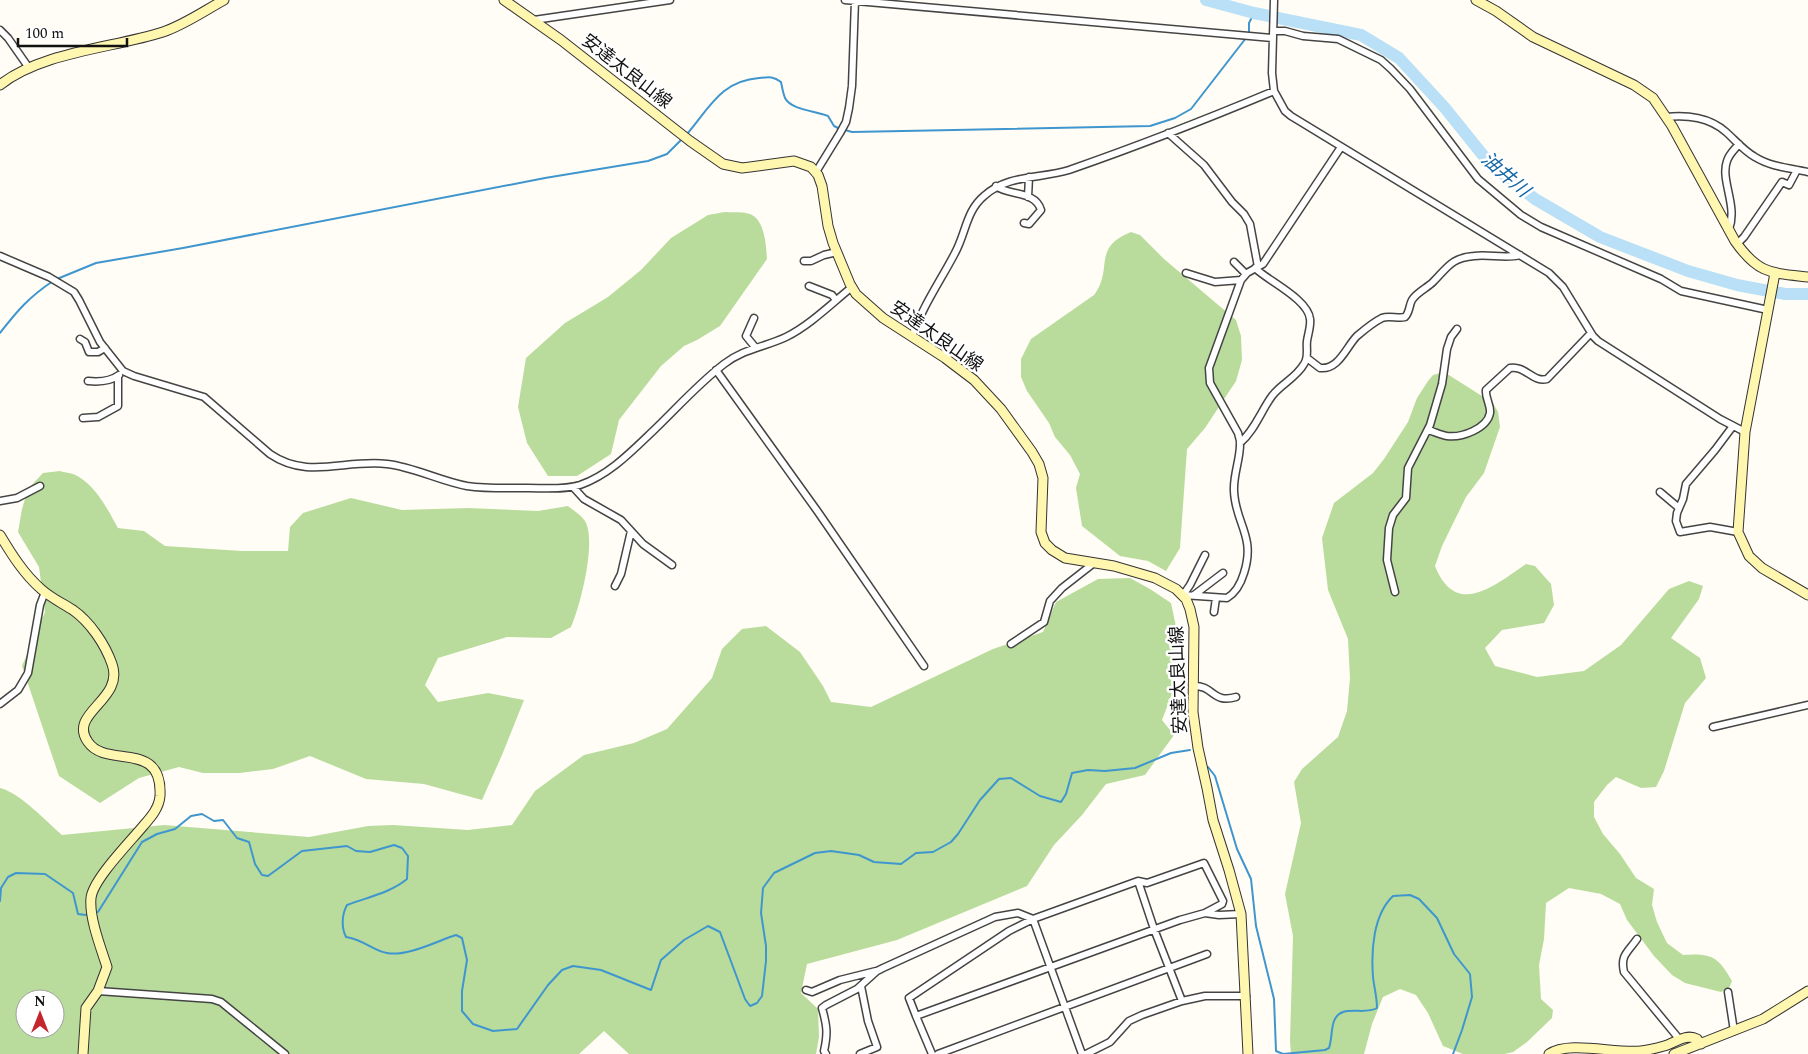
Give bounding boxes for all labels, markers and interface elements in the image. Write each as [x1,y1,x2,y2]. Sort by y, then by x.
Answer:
scale bar [18,15,126,47]
text: 100 m [25,22,64,45]
street label: 安達太良山線 [576,28,678,115]
water label: 油井川 [1474,145,1538,206]
street label: 安達太良山線 [885,294,989,378]
street label: 安達太良山線 [1163,626,1194,734]
north arrow [15,989,65,1039]
text: N [34,991,46,1012]

